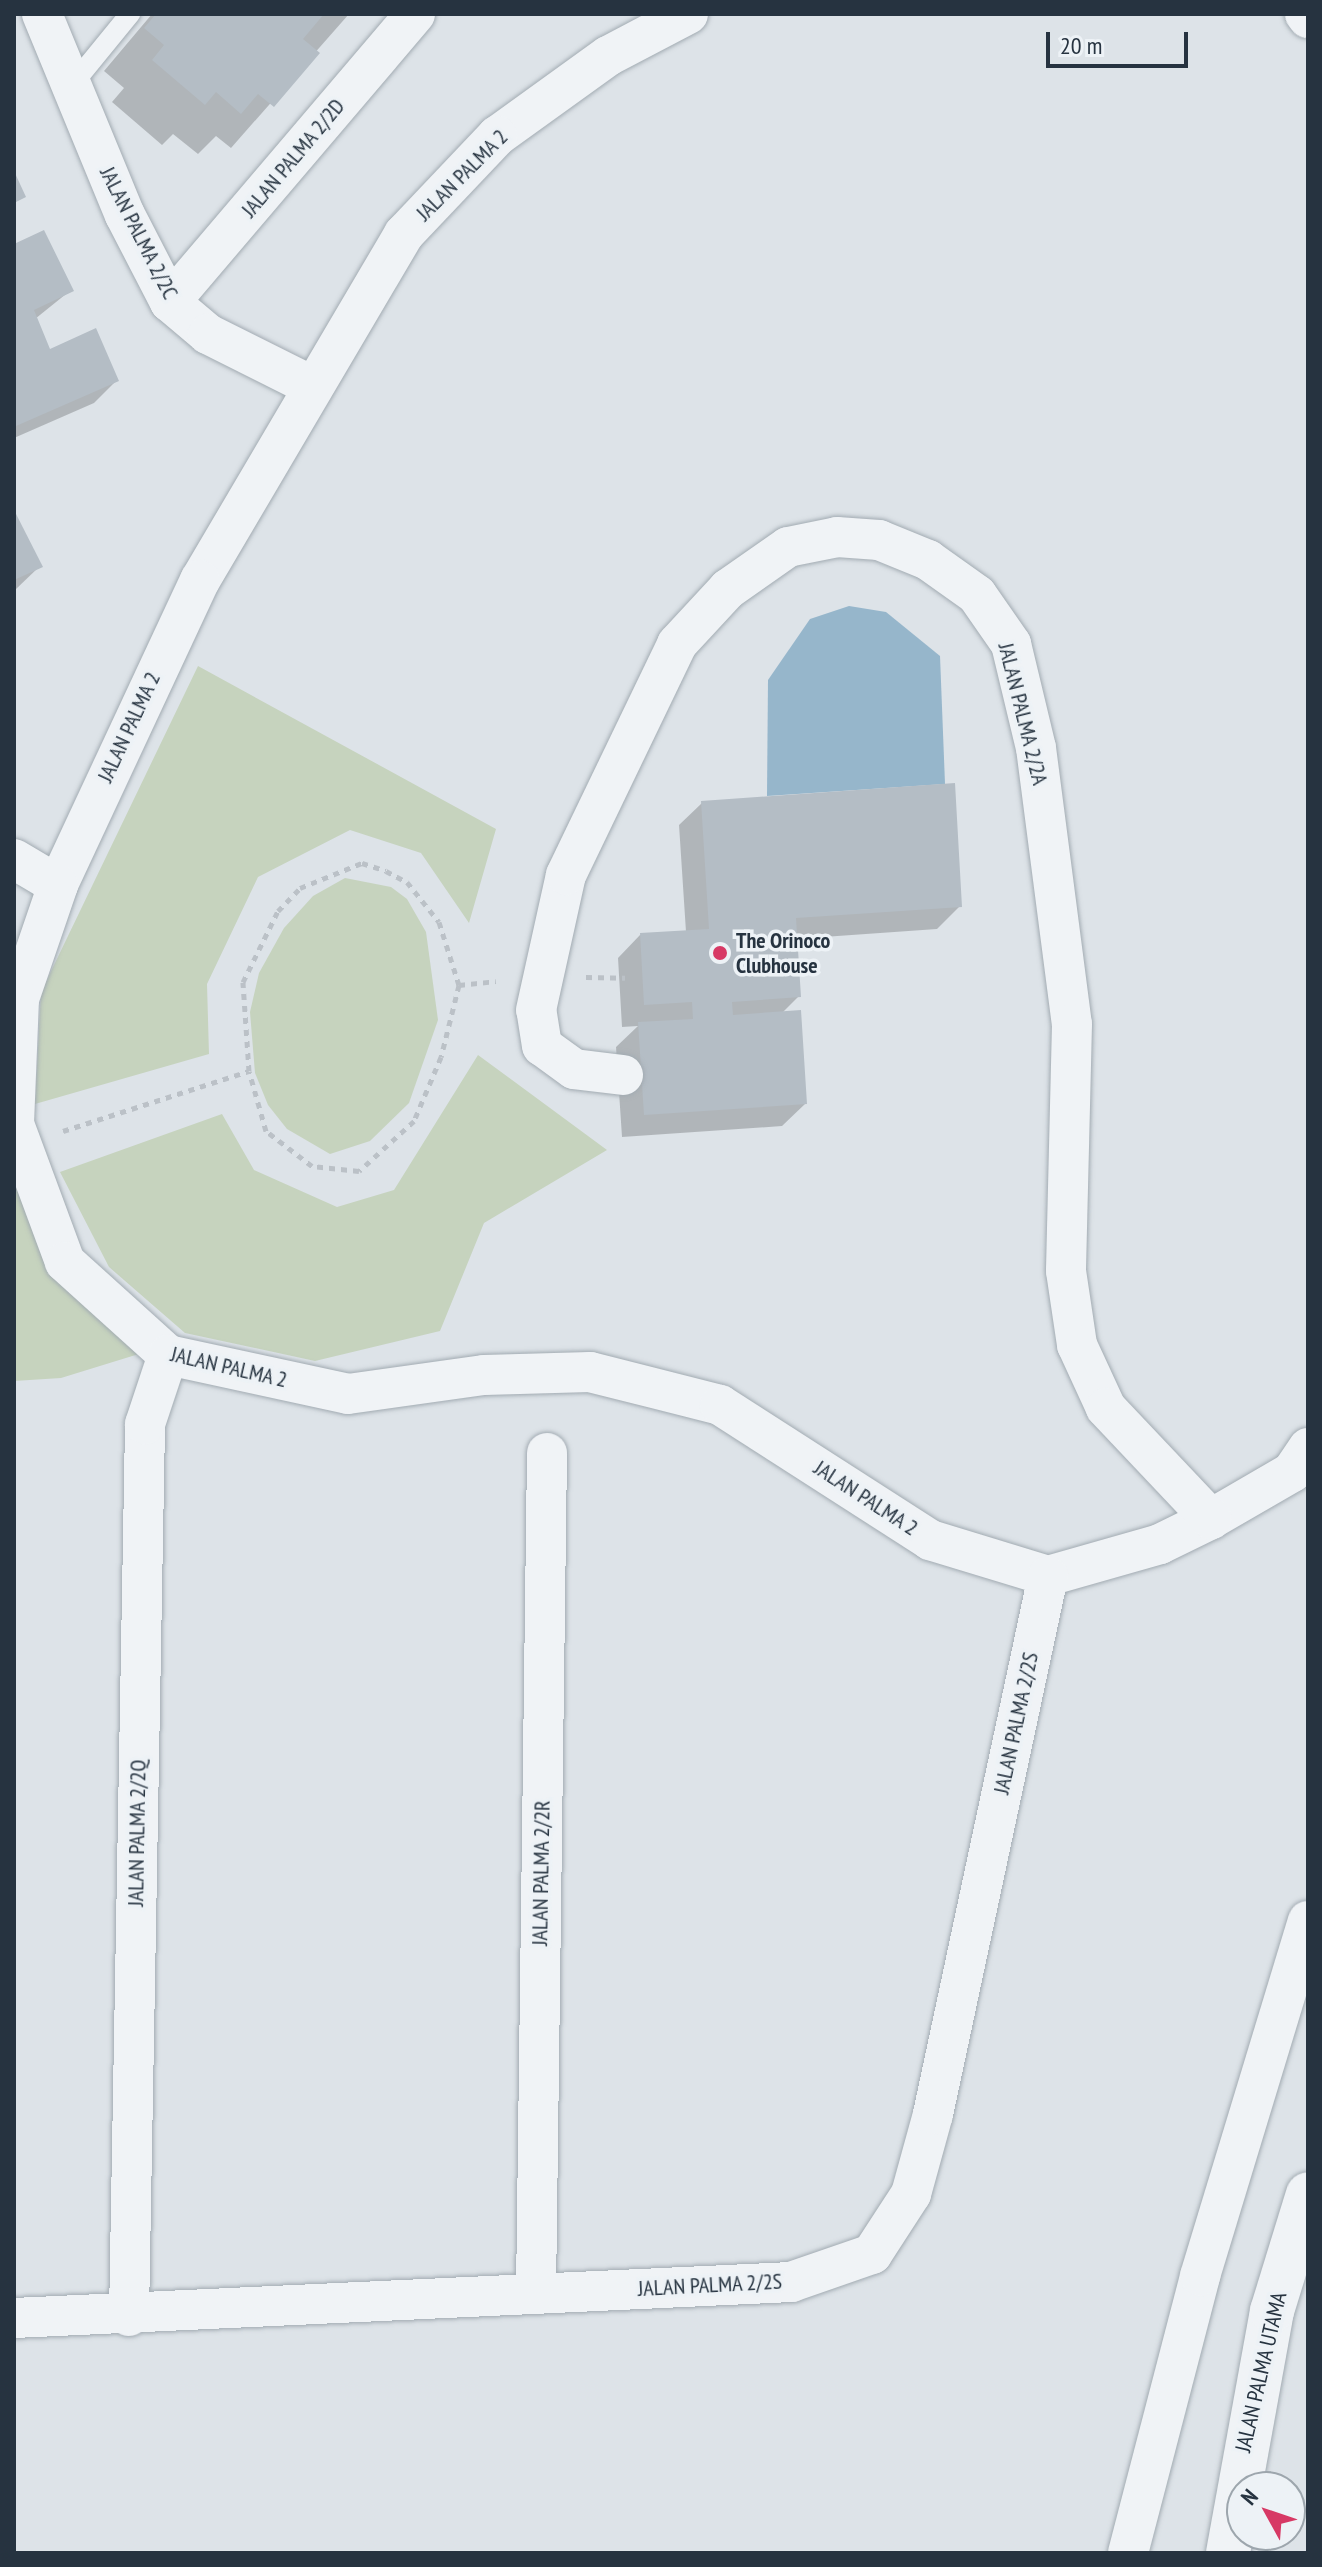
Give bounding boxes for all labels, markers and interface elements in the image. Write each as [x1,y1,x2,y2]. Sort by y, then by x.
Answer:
scale bar [1050,16,1192,66]
text: 20 m [1060,30,1102,61]
street label: JALAN PALMA 2/2D [236,93,350,223]
street label: JALAN PALMA 2 [411,124,513,226]
street label: JALAN PALMA 2/2C [94,162,184,304]
street label: JALAN PALMA 2/2A [993,640,1053,788]
street label: JALAN PALMA 2 [92,667,166,787]
place label: The Orinoco Clubhouse [736,927,831,978]
marker: The Orinoco Clubhouse [711,944,729,962]
street label: JALAN PALMA 2 [168,1341,290,1393]
street label: JALAN PALMA 2 [809,1454,923,1542]
street label: JALAN PALMA 2/2S [988,1649,1044,1797]
street label: JALAN PALMA 2/2Q [123,1759,151,1907]
street label: JALAN PALMA 2/2R [527,1800,555,1946]
street label: JALAN PALMA 2/2S [637,2268,783,2302]
street label: JALAN PALMA UTAMA [1230,2289,1292,2455]
north arrow [1226,2471,1306,2551]
text: N [1235,2483,1264,2510]

